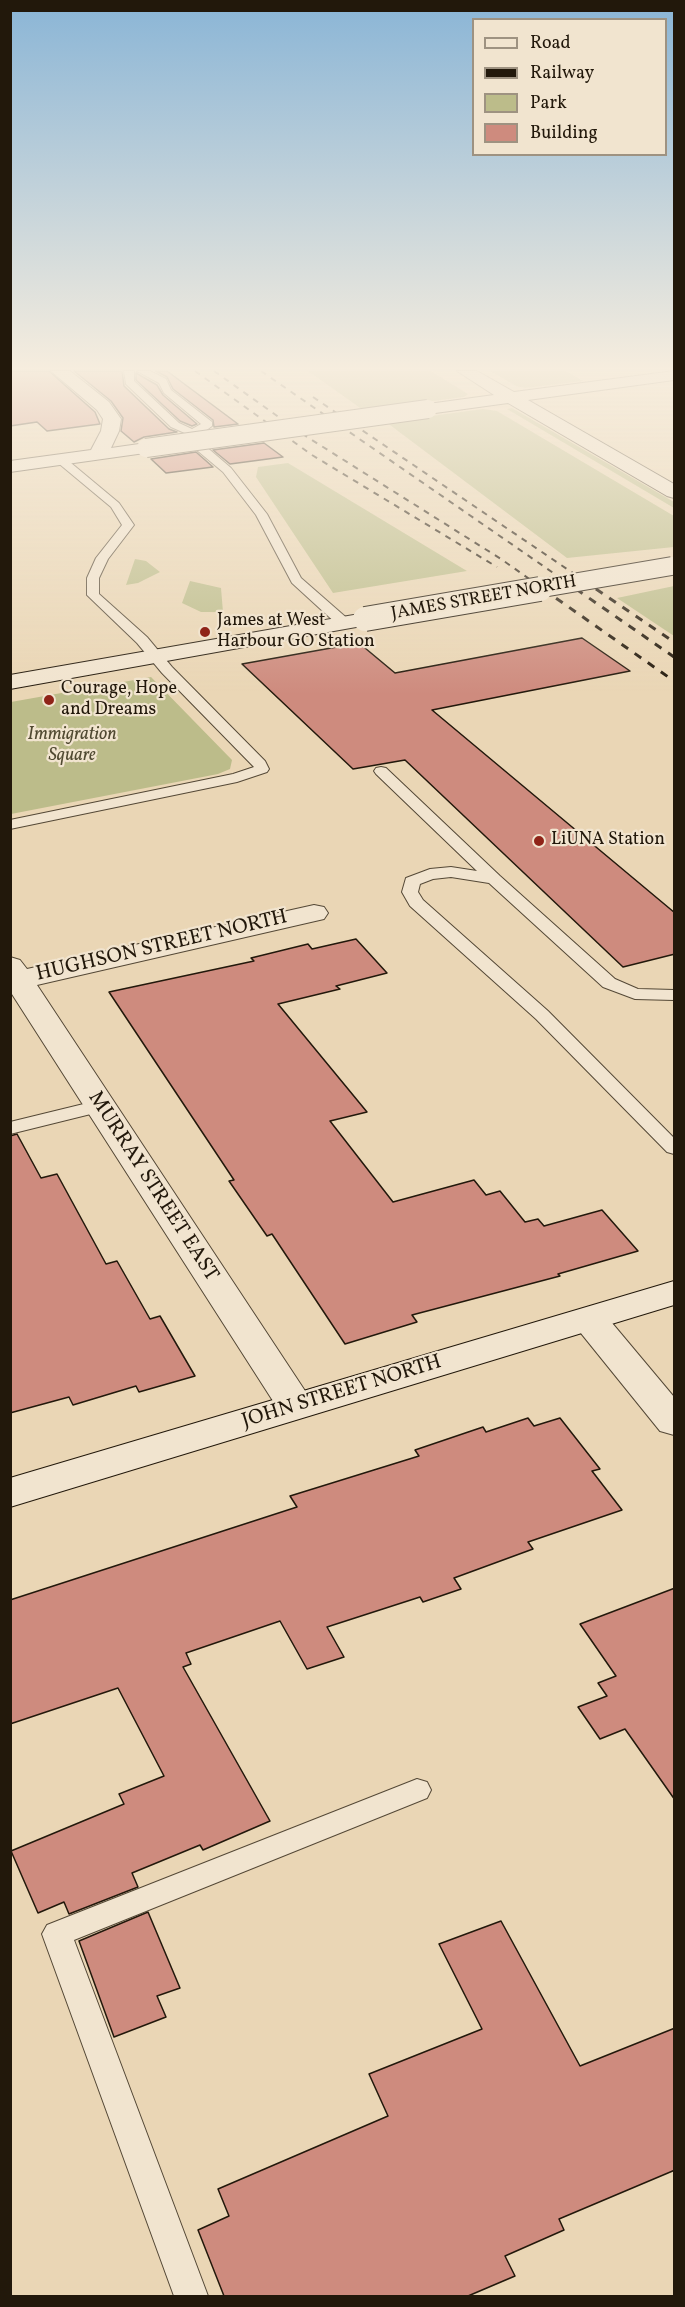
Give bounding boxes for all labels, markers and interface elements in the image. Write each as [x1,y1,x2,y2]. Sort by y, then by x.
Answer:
legend [472,18,667,156]
text: Road [530,31,571,56]
text: Railway [530,61,594,86]
text: Park [530,91,567,116]
text: Building [530,121,598,146]
street label: JAMES STREET NORTH [390,572,578,626]
place label: James at West Harbour GO Station [217,611,375,654]
marker: James at West Harbour GO Station [198,625,212,639]
place label: Courage, Hope and Dreams [61,679,177,722]
marker: Courage, Hope and Dreams [42,693,56,707]
park label: Immigration Square [27,725,117,768]
place label: LiUNA Station [551,830,665,852]
marker: LiUNA Station [532,834,546,848]
street label: HUGHSON STREET NORTH [34,906,290,988]
street label: MURRAY STREET EAST [81,1087,223,1287]
street label: JOHN STREET NORTH [239,1351,445,1435]

